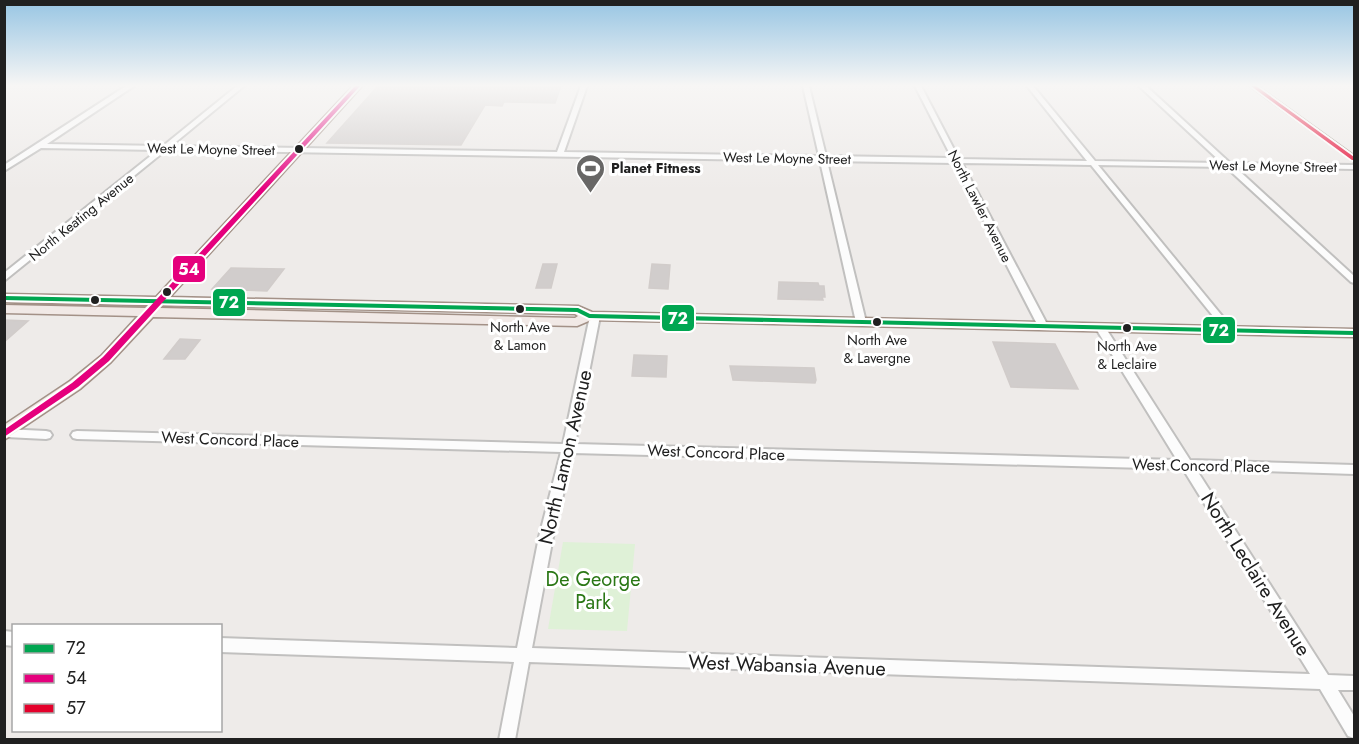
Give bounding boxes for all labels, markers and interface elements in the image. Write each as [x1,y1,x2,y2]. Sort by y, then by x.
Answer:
street label: West Le Moyne Street [147,138,276,160]
unlabelled marker [293,143,305,155]
street label: North Lawler Avenue [943,146,1017,266]
street label: West Le Moyne Street [723,147,852,169]
sports icon: Planet Fitness [574,152,606,194]
street label: West Le Moyne Street [1209,155,1338,177]
place label: Planet Fitness [611,158,701,178]
street label: North Keating Avenue [24,168,138,266]
line badge: 54 [172,255,206,283]
text: 54 [178,258,200,281]
unlabelled marker [161,286,173,298]
line badge: 72 [212,288,246,317]
text: 72 [219,291,239,314]
unlabelled marker [89,294,101,306]
marker: North Ave & Lamon [514,303,526,315]
line badge: 72 [661,304,695,332]
text: 72 [668,307,688,330]
marker: North Ave & Lavergne [871,316,883,328]
line badge: 72 [1202,316,1236,344]
place label: North Ave & Lamon [490,317,550,355]
text: 72 [1209,319,1229,342]
marker: North Ave & Leclaire [1121,322,1133,334]
place label: North Ave & Lavergne [844,330,910,368]
place label: North Ave & Leclaire [1097,336,1157,374]
street label: North Lamon Avenue [531,367,600,547]
street label: West Concord Place [161,426,299,453]
street label: West Concord Place [647,439,785,466]
street label: West Concord Place [1132,453,1270,478]
street label: North Leclaire Avenue [1193,487,1318,662]
park label: De George Park [546,565,640,617]
legend [12,624,222,732]
text: 72 [66,635,86,661]
street label: West Wabansia Avenue [688,648,886,683]
text: 54 [66,665,87,691]
text: 57 [66,695,86,721]

